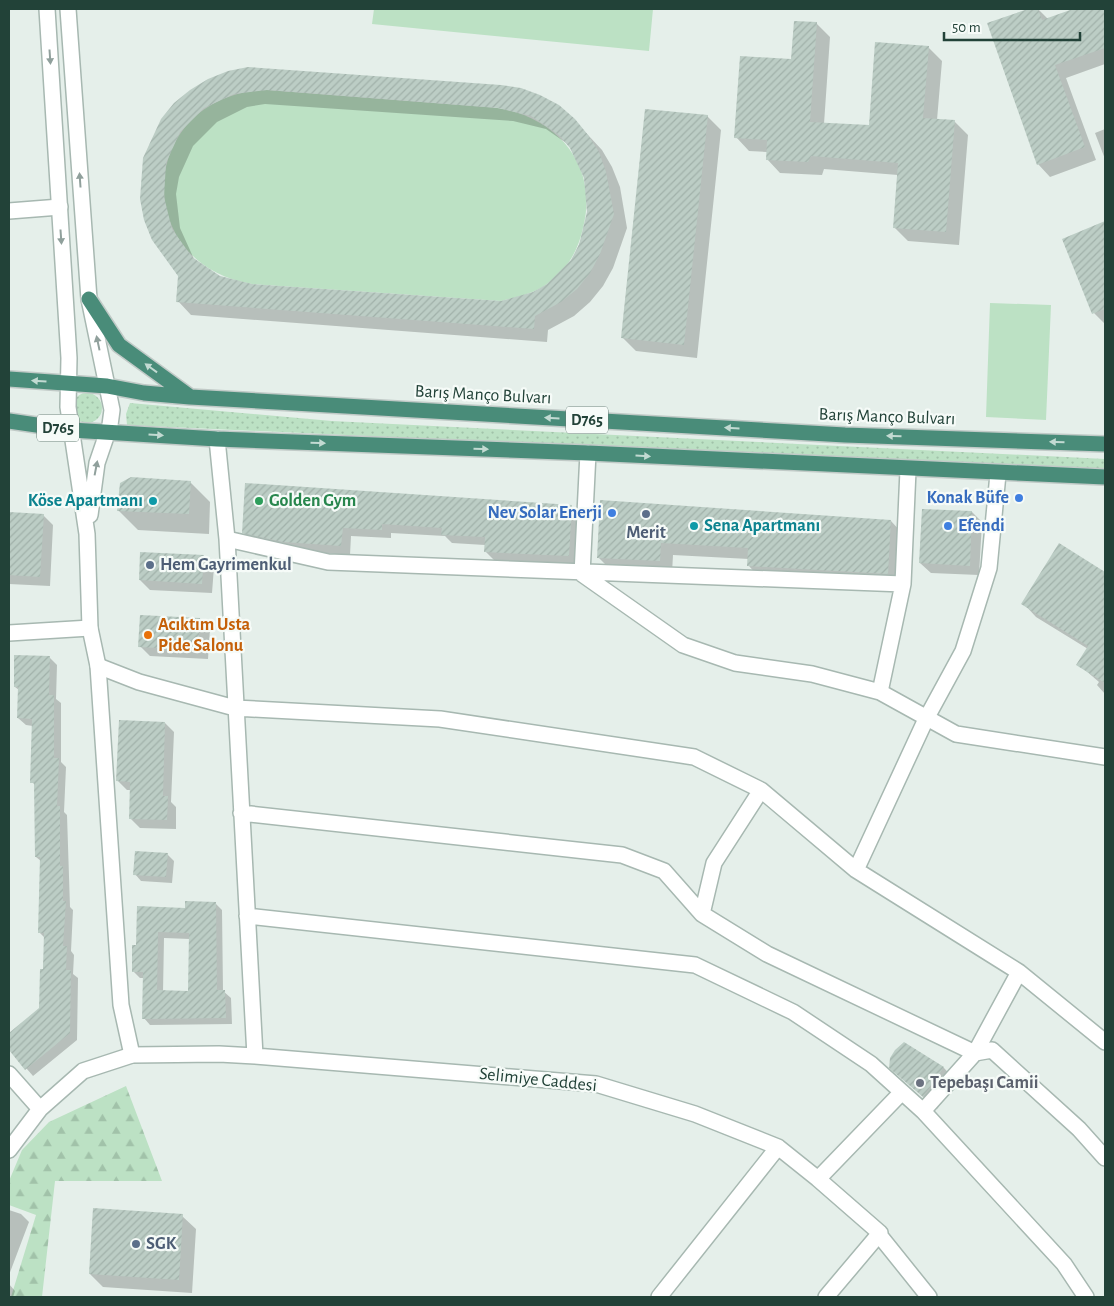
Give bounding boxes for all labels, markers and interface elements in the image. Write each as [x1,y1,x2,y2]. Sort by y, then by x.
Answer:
scale bar [944,10,1080,42]
text: 50 m [952,20,981,35]
one-way arrow [46,50,54,66]
one-way arrow [75,172,83,188]
one-way arrow [58,229,66,245]
one-way arrow [94,335,102,350]
one-way arrow [144,363,157,373]
one-way arrow [31,377,47,385]
street label: Barış Manço Bulvarı [414,382,552,408]
road number: D765 [566,406,608,434]
street label: Barış Manço Bulvarı [818,406,956,428]
one-way arrow [544,413,560,421]
road number: D765 [37,414,79,442]
one-way arrow [724,424,740,432]
one-way arrow [148,432,164,440]
one-way arrow [886,432,902,440]
one-way arrow [1048,438,1064,446]
one-way arrow [311,439,327,447]
one-way arrow [473,445,489,453]
one-way arrow [635,452,651,460]
one-way arrow [93,460,101,476]
place label: Konak Büfe [926,489,1009,507]
place label: Köse Apartmanı [28,492,143,510]
place label: Golden Gym [269,492,356,510]
marker: Konak Büfe [1013,492,1025,504]
marker: Köse Apartmanı [147,495,159,507]
marker: Golden Gym [253,495,265,507]
place label: Nev Solar Enerji [488,504,602,522]
marker: Nev Solar Enerji [606,507,618,519]
marker: Merit [640,508,652,520]
place label: Sena Apartmanı [704,517,820,535]
place label: Efendi [958,517,1005,535]
marker: Sena Apartmanı [688,520,700,532]
marker: Efendi [942,520,954,532]
place label: Merit [626,524,666,542]
place label: Hem Gayrimenkul [160,556,292,574]
marker: Hem Gayrimenkul [144,559,156,571]
place label: Acıktım Usta Pide Salonu [158,616,251,655]
marker: Acıktım Usta Pide Salonu [142,629,154,641]
street label: Selimiye Caddesi [478,1065,598,1095]
place label: Tepebaşı Camii [930,1074,1038,1092]
marker: Tepebaşı Camii [914,1077,926,1089]
place label: SGK [146,1235,177,1253]
marker: SGK [130,1238,142,1250]

